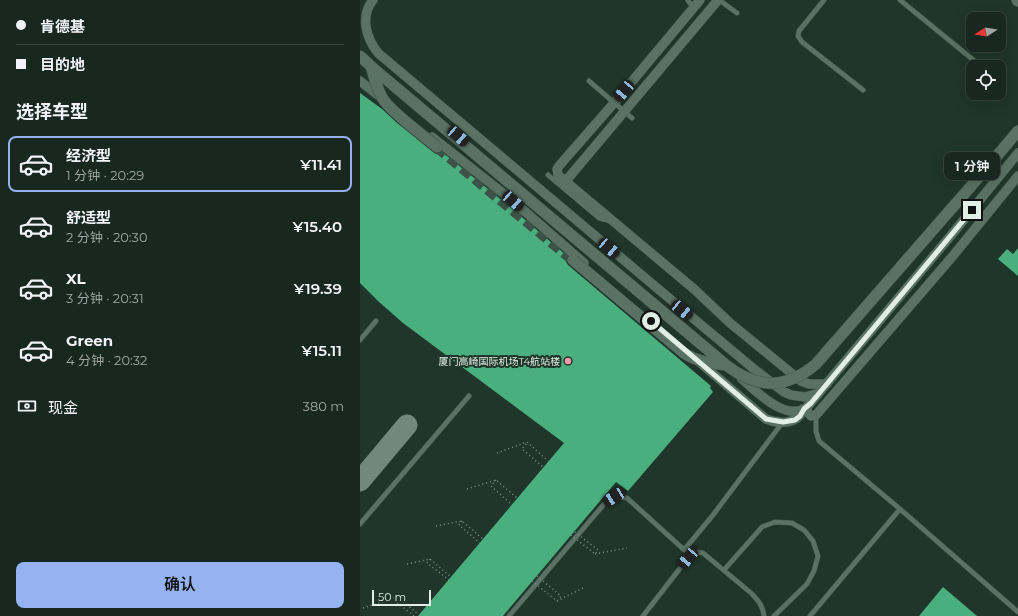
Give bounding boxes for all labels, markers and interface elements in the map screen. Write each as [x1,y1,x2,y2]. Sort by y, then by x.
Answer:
north arrow [966,12,1006,52]
map controls [966,12,1006,100]
text: 肯德基 [40,17,85,36]
text: 目的地 [40,55,85,74]
button: locate [966,60,1006,100]
car [612,78,636,104]
text: 选择车型 [16,101,88,123]
car [445,124,471,148]
icon: car [18,146,54,182]
text: 经济型 [66,146,111,165]
callout: 1 分钟 [944,152,1000,180]
text: ¥11.41 [300,155,342,174]
text: 1 分钟 [955,158,989,174]
text: 1 分钟 · 20:29 [66,167,144,183]
car [500,189,526,213]
route end [963,201,981,219]
icon: car [18,208,54,244]
text: 舒适型 [66,208,111,227]
text: ¥15.40 [292,217,342,236]
text: 2 分钟 · 20:30 [66,229,148,245]
car [596,236,622,260]
text: XL [66,269,85,288]
icon: car [18,270,54,306]
text: ¥19.39 [294,279,342,298]
text: 3 分钟 · 20:31 [66,290,144,306]
car [669,298,695,322]
route start [642,312,660,330]
text: Green [66,331,113,350]
icon: car [18,332,54,368]
text: ¥15.11 [301,341,342,360]
text: 4 分钟 · 20:32 [66,352,147,368]
place label: 厦门高崎国际机场T4航站楼 [439,355,560,368]
marker: 厦门高崎国际机场T4航站楼 [563,356,573,366]
icon: cash [16,395,38,417]
text: 现金 [48,398,78,417]
text: 380 m [303,398,344,414]
car [601,486,627,508]
car [676,545,700,571]
button: 确认 [16,562,344,608]
scale bar [372,588,431,607]
text: 50 m [378,590,406,604]

